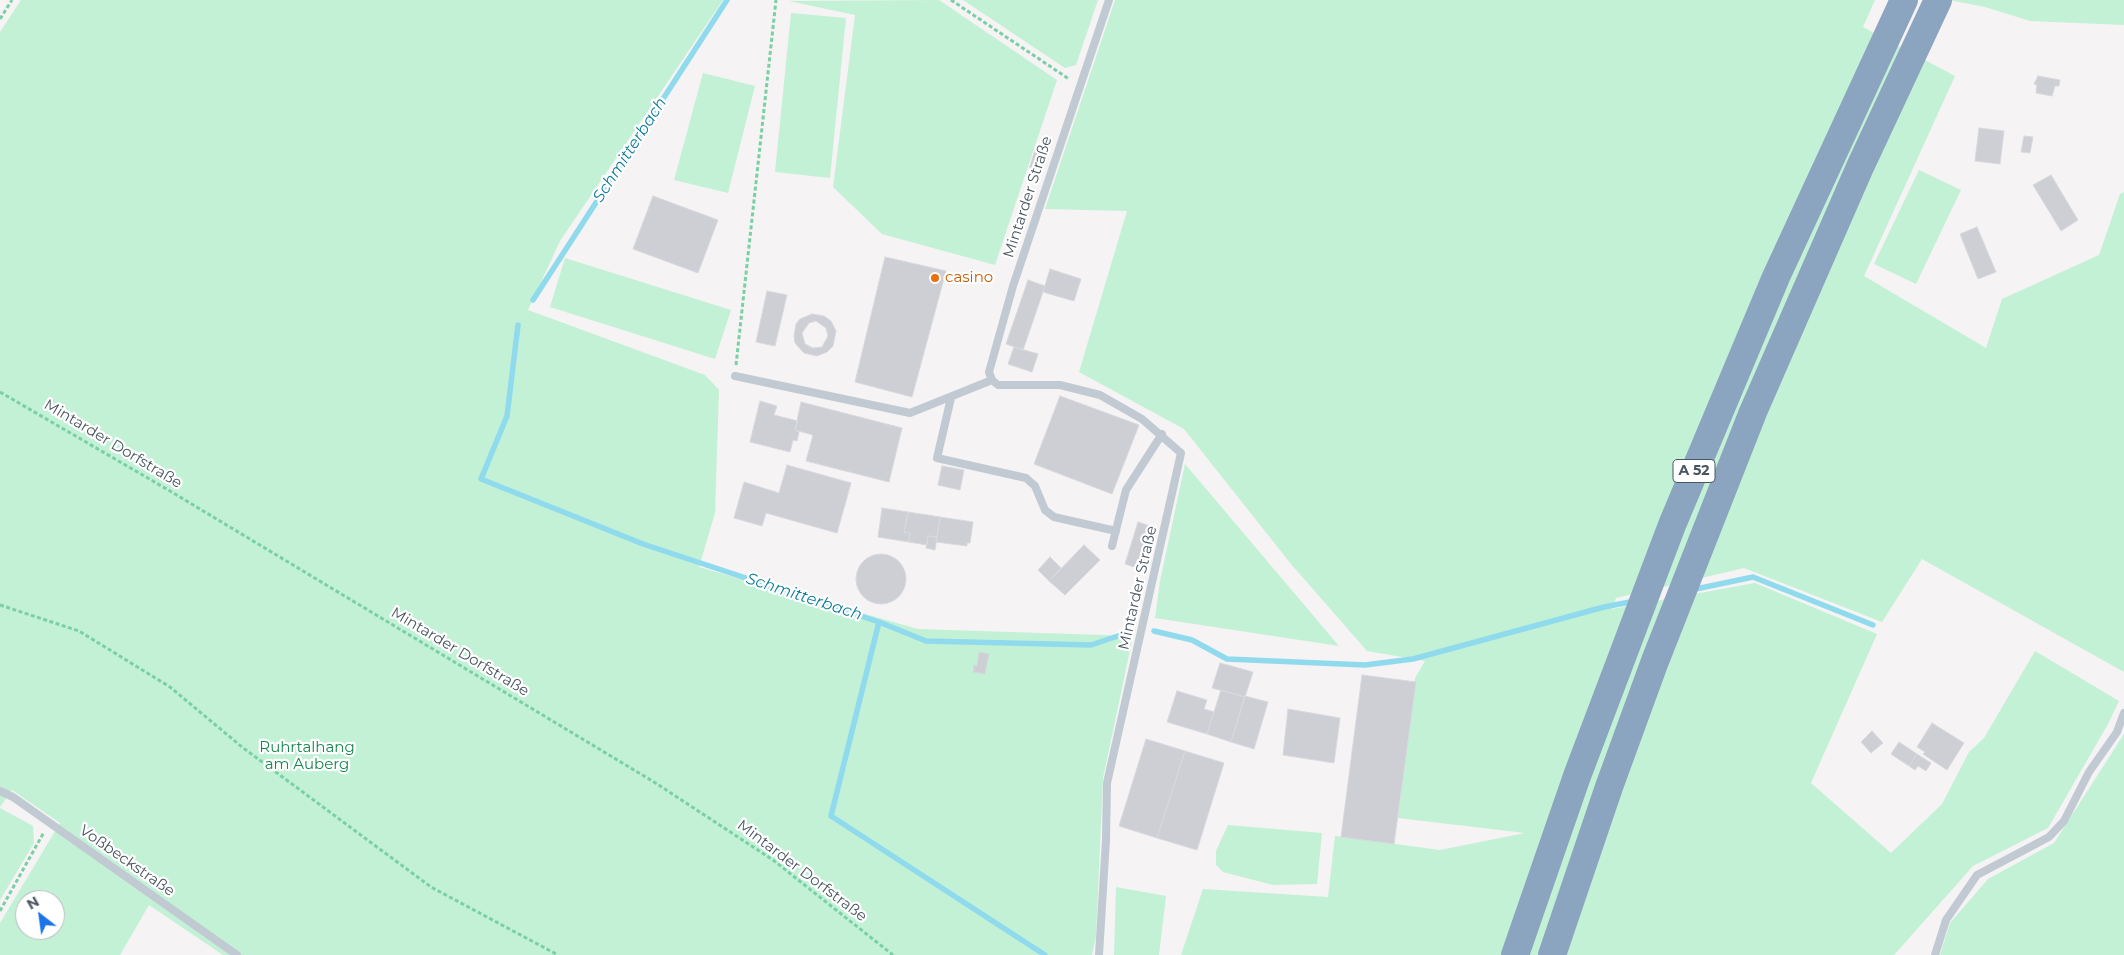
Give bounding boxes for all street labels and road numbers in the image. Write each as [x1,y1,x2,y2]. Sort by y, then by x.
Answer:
street label: Mintarder Straße [1000,134,1056,260]
street label: Mintarder Dorfstraße [41,396,185,492]
road number: A 52 [1673,460,1715,482]
street label: Mintarder Straße [1115,524,1161,652]
street label: Mintarder Dorfstraße [388,604,532,700]
street label: Mintarder Dorfstraße [734,816,870,926]
street label: Voßbeckstraße [76,821,178,901]

